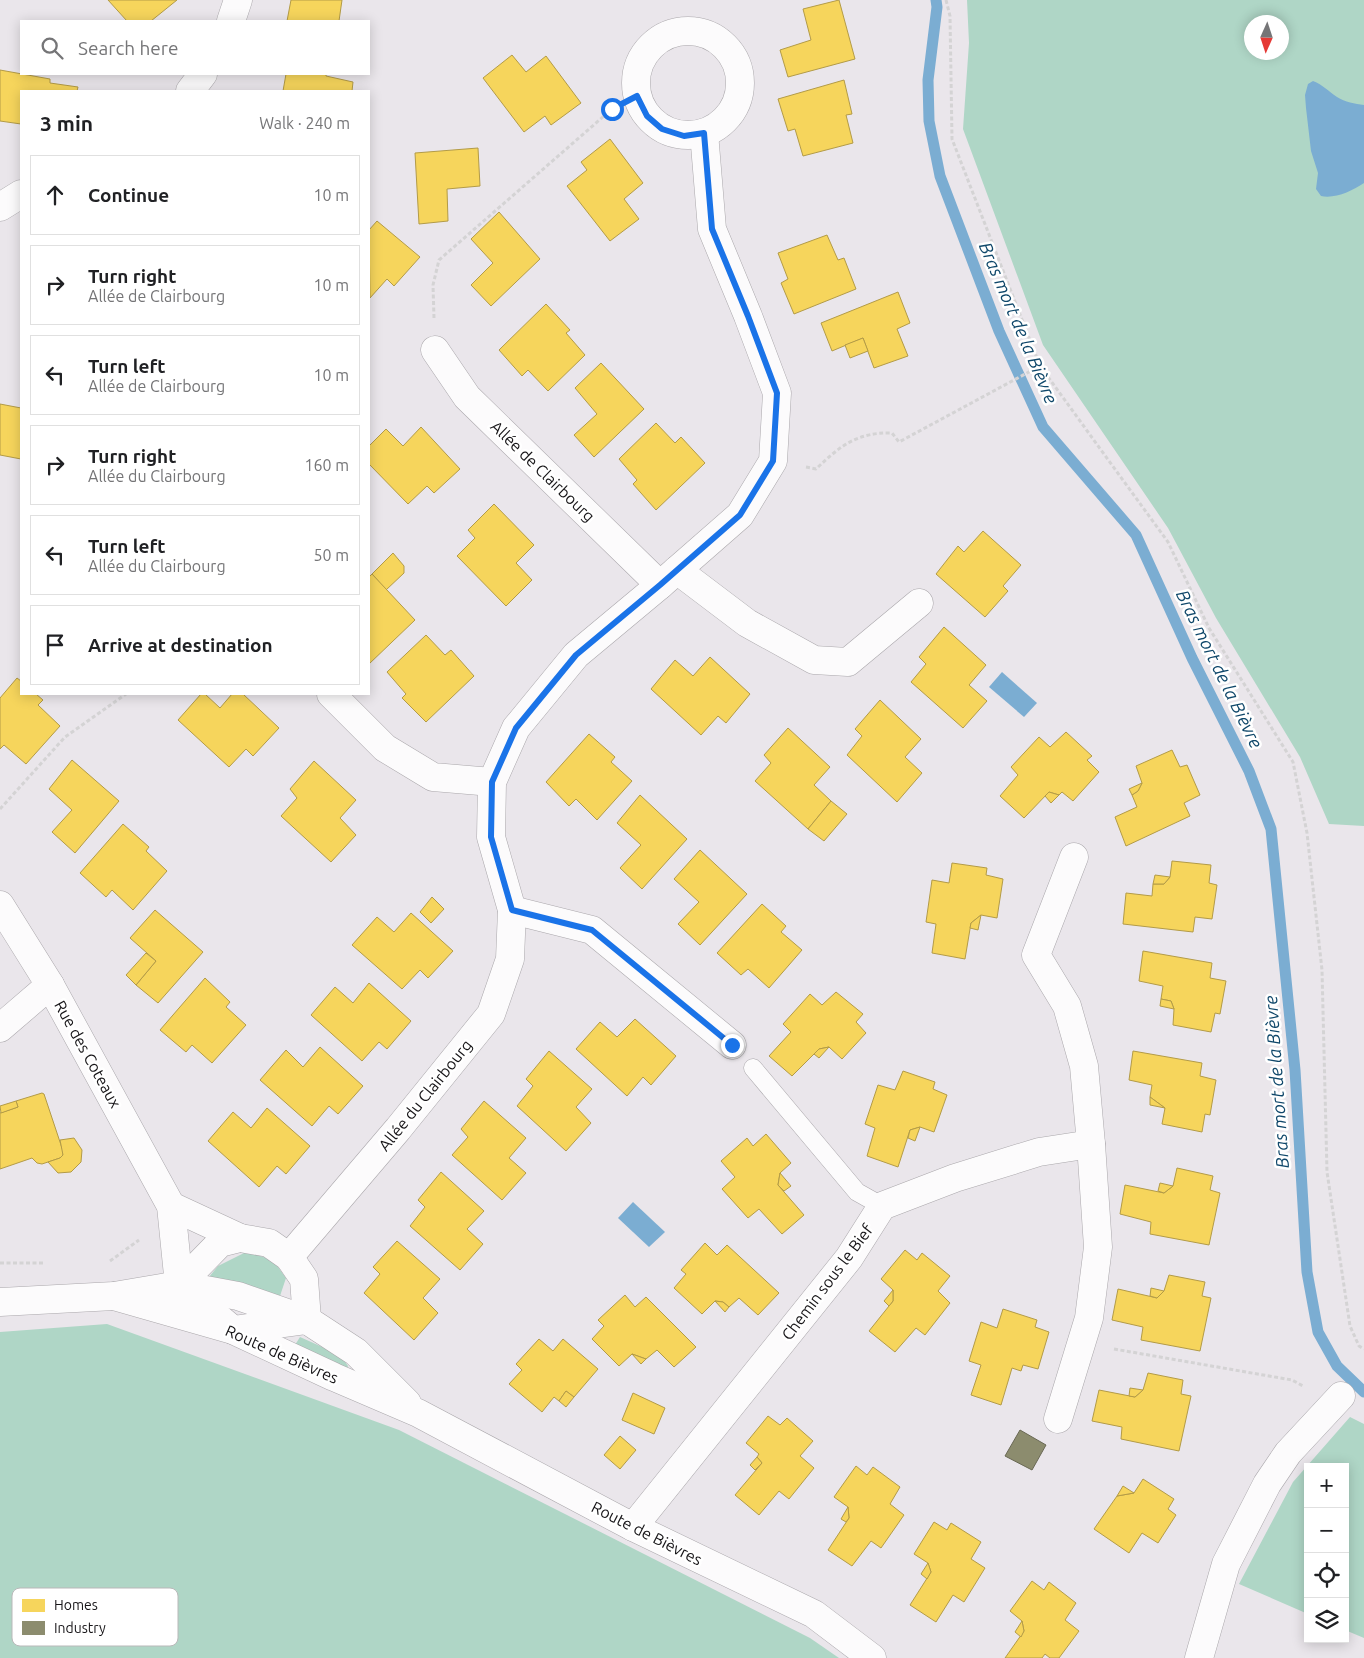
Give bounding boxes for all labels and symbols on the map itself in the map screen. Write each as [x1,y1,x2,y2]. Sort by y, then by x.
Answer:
north arrow [1244,15,1289,60]
route start [601,98,624,121]
water label: Bras mort de la Bièvre [976,239,1062,406]
street label: Allée de Clairbourg [487,417,599,525]
water label: Bras mort de la Bièvre [1173,586,1267,751]
water label: Bras mort de la Bièvre [1260,995,1292,1169]
street label: Rue des Coteaux [51,997,125,1111]
route end [721,1034,744,1057]
street label: Allée du Clairbourg [375,1036,475,1154]
street label: Chemin sous le Bief [778,1220,877,1343]
street label: Route de Bièvres [223,1321,341,1387]
street label: Route de Bièvres [589,1497,705,1569]
legend [12,1588,178,1646]
text: Homes [54,1597,98,1613]
text: Industry [54,1620,106,1636]

